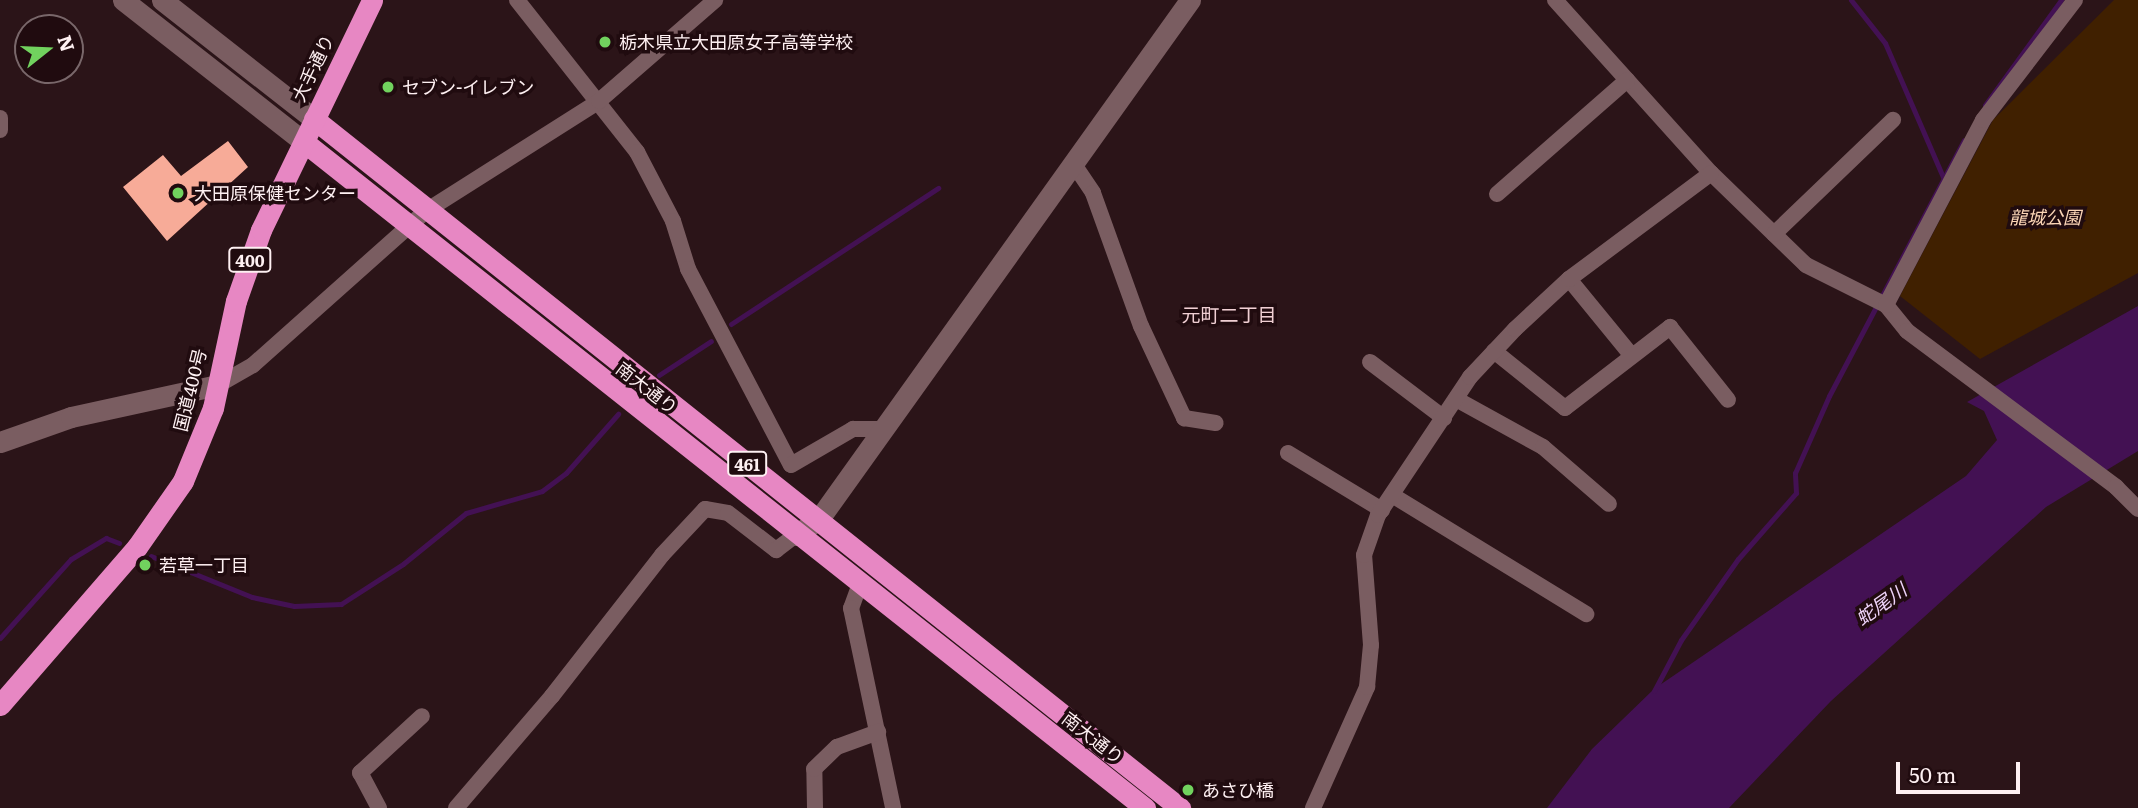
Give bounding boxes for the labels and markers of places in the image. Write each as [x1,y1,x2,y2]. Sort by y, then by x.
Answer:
place label: 栃木県立大田原女子高等学校 [619,31,853,53]
marker: 栃木県立大田原女子高等学校 [597,34,613,50]
place label: セブン-イレブン [402,76,534,98]
marker: セブン-イレブン [380,79,396,95]
place label: 大田原保健センター [194,182,356,204]
marker: 大田原保健センター [168,183,188,203]
place label: 若草一丁目 [159,554,249,576]
marker: 若草一丁目 [137,557,153,573]
place label: あさひ橋 [1202,779,1274,801]
marker: あさひ橋 [1180,782,1196,798]

